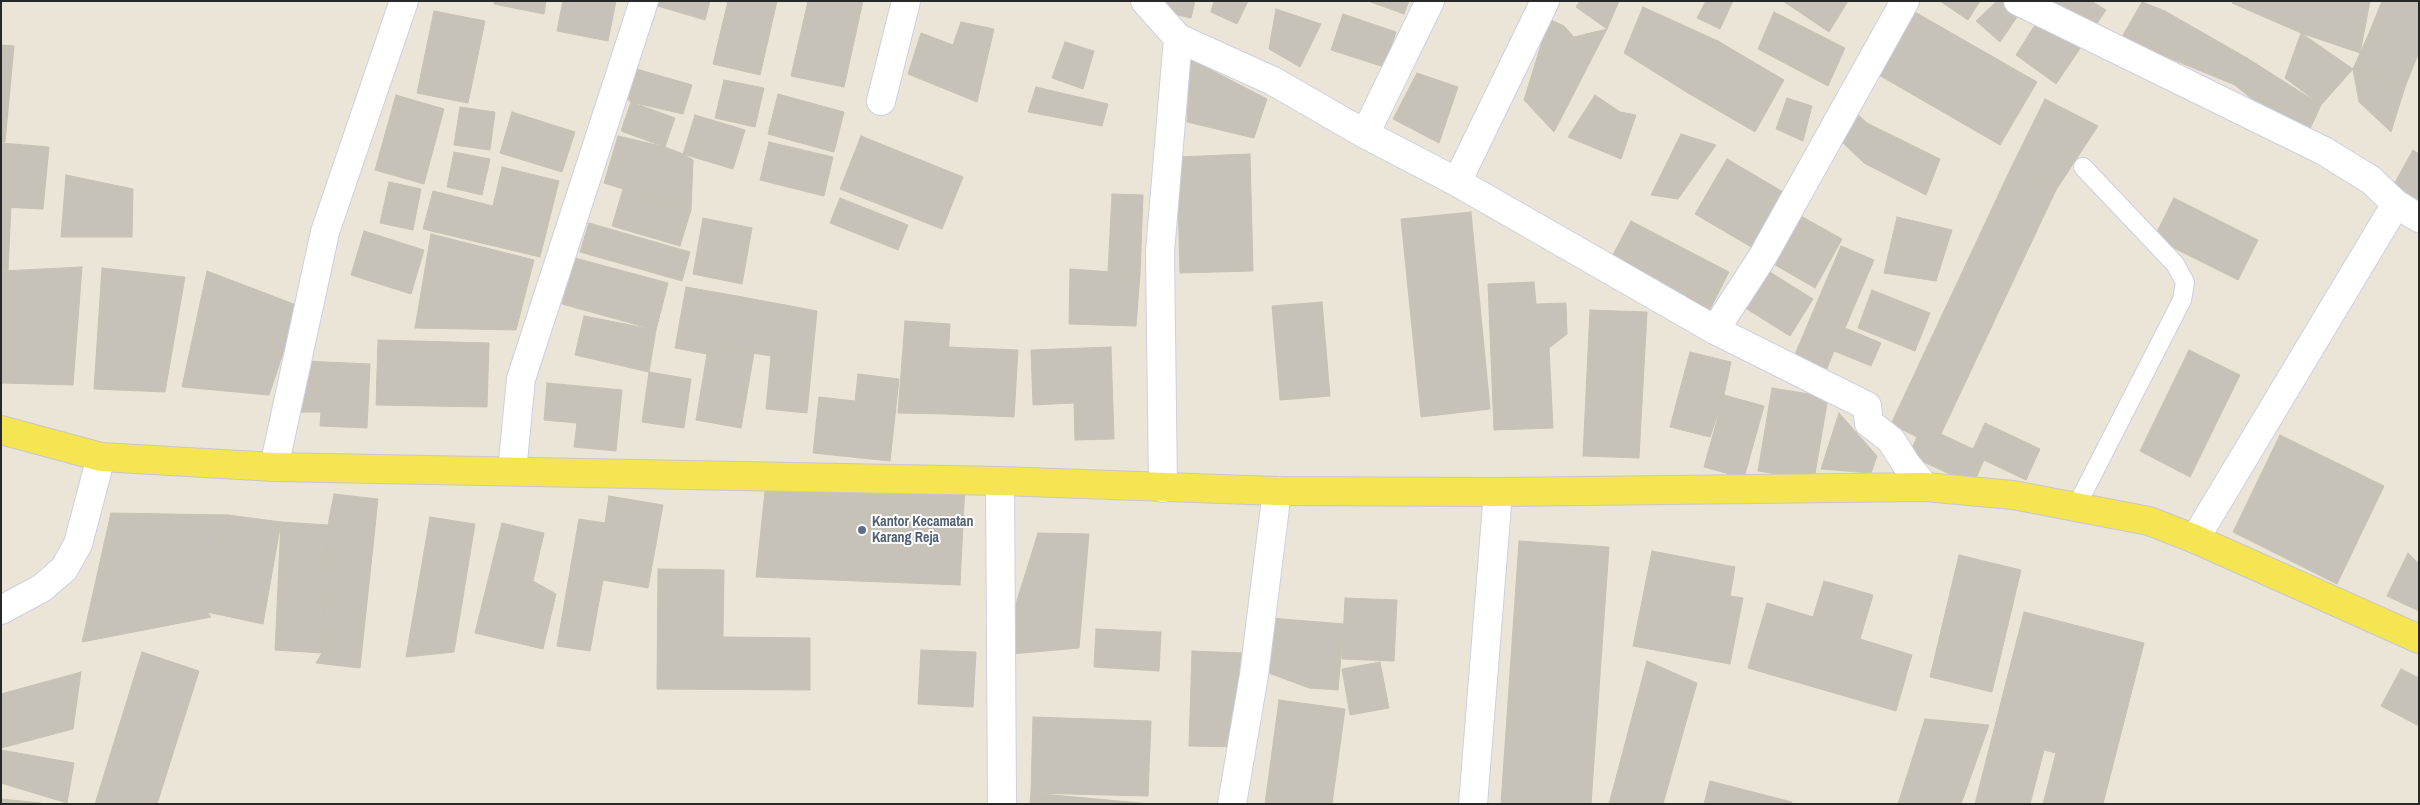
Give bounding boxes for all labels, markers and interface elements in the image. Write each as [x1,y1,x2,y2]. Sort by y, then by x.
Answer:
place label: Kantor Kecamatan Karang Reja [872,514,973,546]
marker: Kantor Kecamatan Karang Reja [856,524,868,536]

